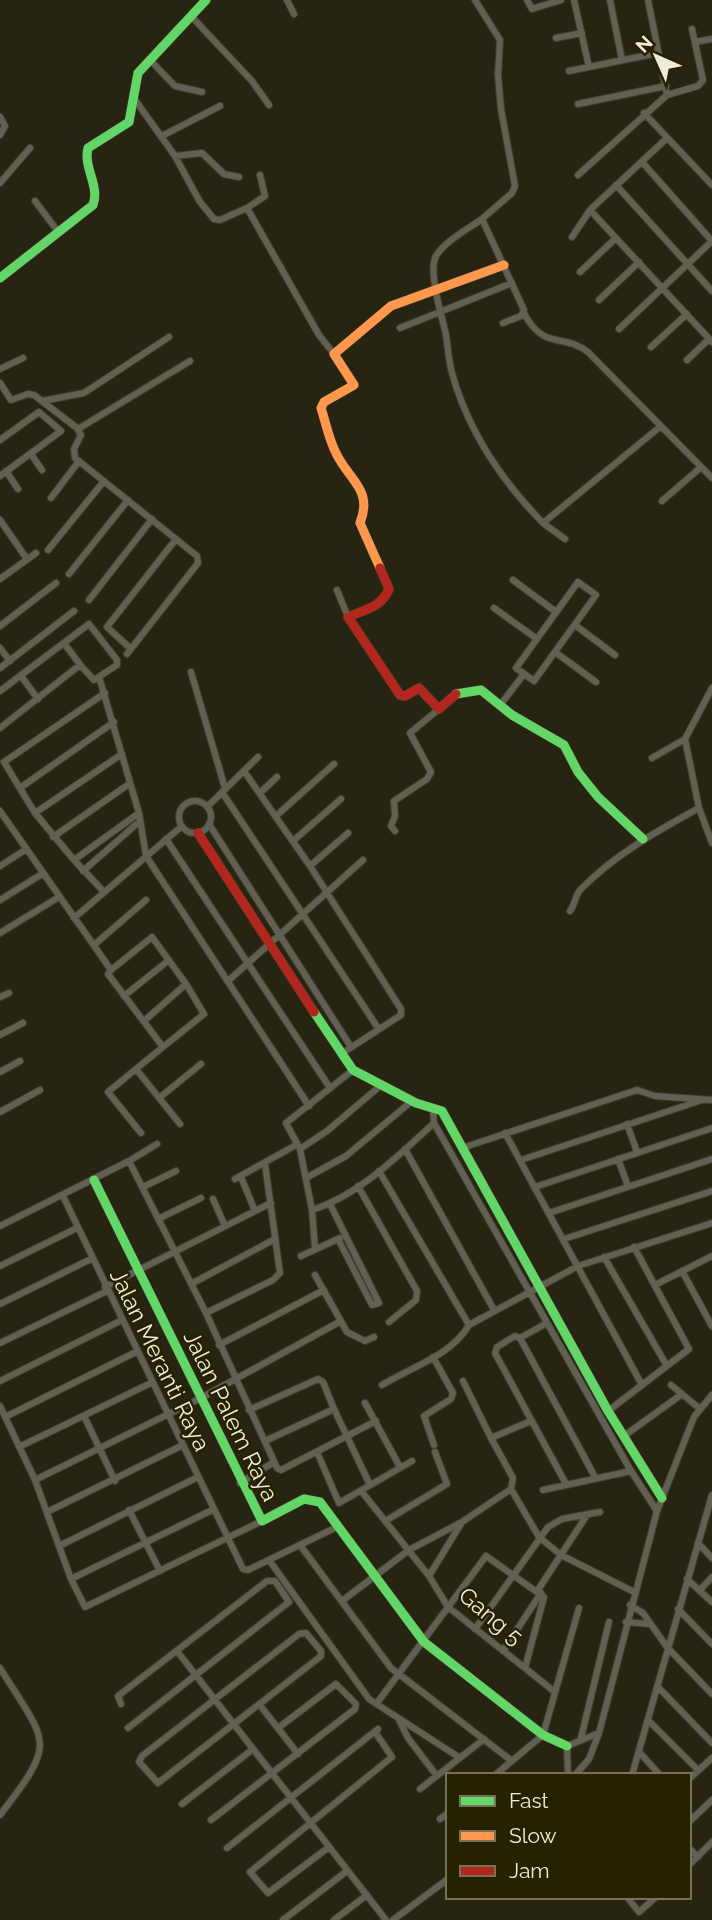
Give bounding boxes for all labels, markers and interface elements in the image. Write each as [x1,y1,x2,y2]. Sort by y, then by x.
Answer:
north arrow [621,21,691,91]
text: N [631,31,657,57]
street label: Jalan Meranti Raya [105,1264,216,1455]
street label: Jalan Palem Raya [178,1326,284,1506]
street label: Gang 5 [454,1581,529,1650]
legend [446,1773,691,1899]
text: Fast [509,1788,549,1813]
text: Slow [509,1823,557,1848]
text: Jam [509,1858,550,1883]

